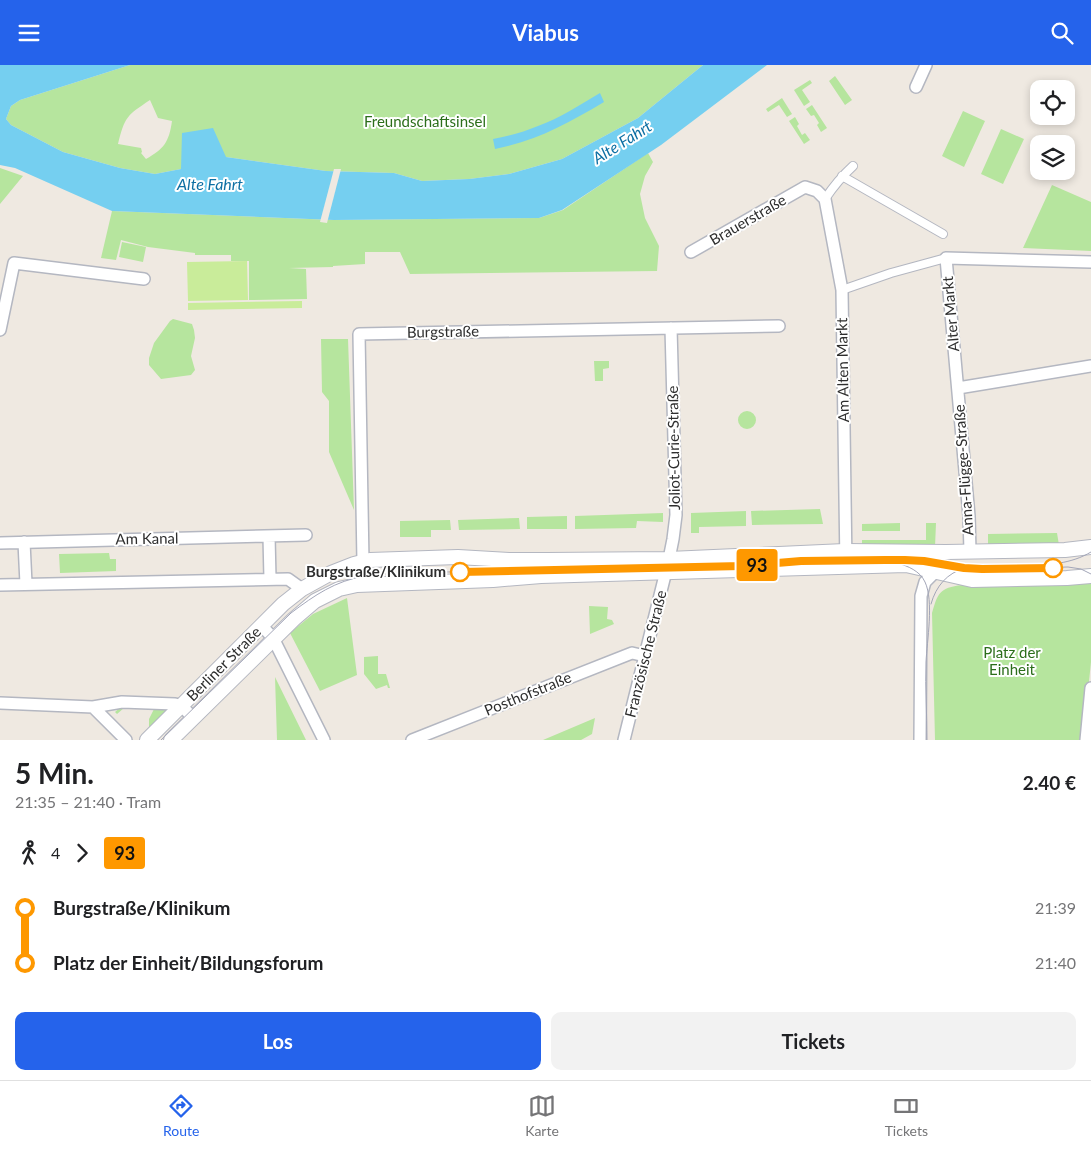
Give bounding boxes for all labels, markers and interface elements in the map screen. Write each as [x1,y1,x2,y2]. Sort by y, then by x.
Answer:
icon: menu [15,19,43,47]
text: Viabus [512,19,579,46]
icon: search [1048,19,1076,47]
map controls [1030,80,1075,180]
button: locate [1030,80,1075,125]
park label: Freundschaftsinsel [364,112,486,130]
water label: Alte Fahrt [588,116,655,168]
button: layers [1030,135,1075,180]
water label: Alte Fahrt [176,174,243,193]
street label: Brauerstraße [706,190,789,248]
street label: Alter Markt [938,275,962,352]
street label: Am Alten Markt [832,317,852,422]
street label: Burgstraße [407,321,479,341]
street label: Joliot-Curie-Straße [663,386,683,510]
street label: Anna-Flügge-Straße [949,404,977,536]
street label: Am Kanal [115,528,179,548]
line badge: 93 [734,549,780,581]
text: 93 [747,554,767,576]
unlabelled marker [1043,558,1063,578]
place label: Burgstraße/Klinikum [306,562,446,580]
marker: Burgstraße/Klinikum [450,562,470,582]
street label: Französische Straße [620,588,670,719]
street label: Berliner Straße [182,622,264,704]
park label: Platz der Einheit [983,643,1041,678]
street label: Posthofstraße [481,667,574,719]
text: 5 Min. [15,756,94,790]
text: 2.40 € [1023,771,1076,794]
text: 21:35 – 21:40 · Tram [15,792,161,811]
icon: walk [15,839,43,867]
icon: forward [68,839,96,867]
text: 93 [114,842,135,864]
text: 4 [51,843,60,862]
text: Burgstraße/Klinikum [53,896,230,919]
text: 21:39 [1035,898,1076,917]
text: Platz der Einheit/Bildungsforum [53,951,323,974]
text: 21:40 [1035,953,1076,972]
button: Los [15,1012,541,1070]
button: Tickets [551,1012,1076,1070]
tab: Route [163,1092,199,1139]
tab: Karte [525,1092,559,1139]
tab: Tickets [885,1092,928,1139]

